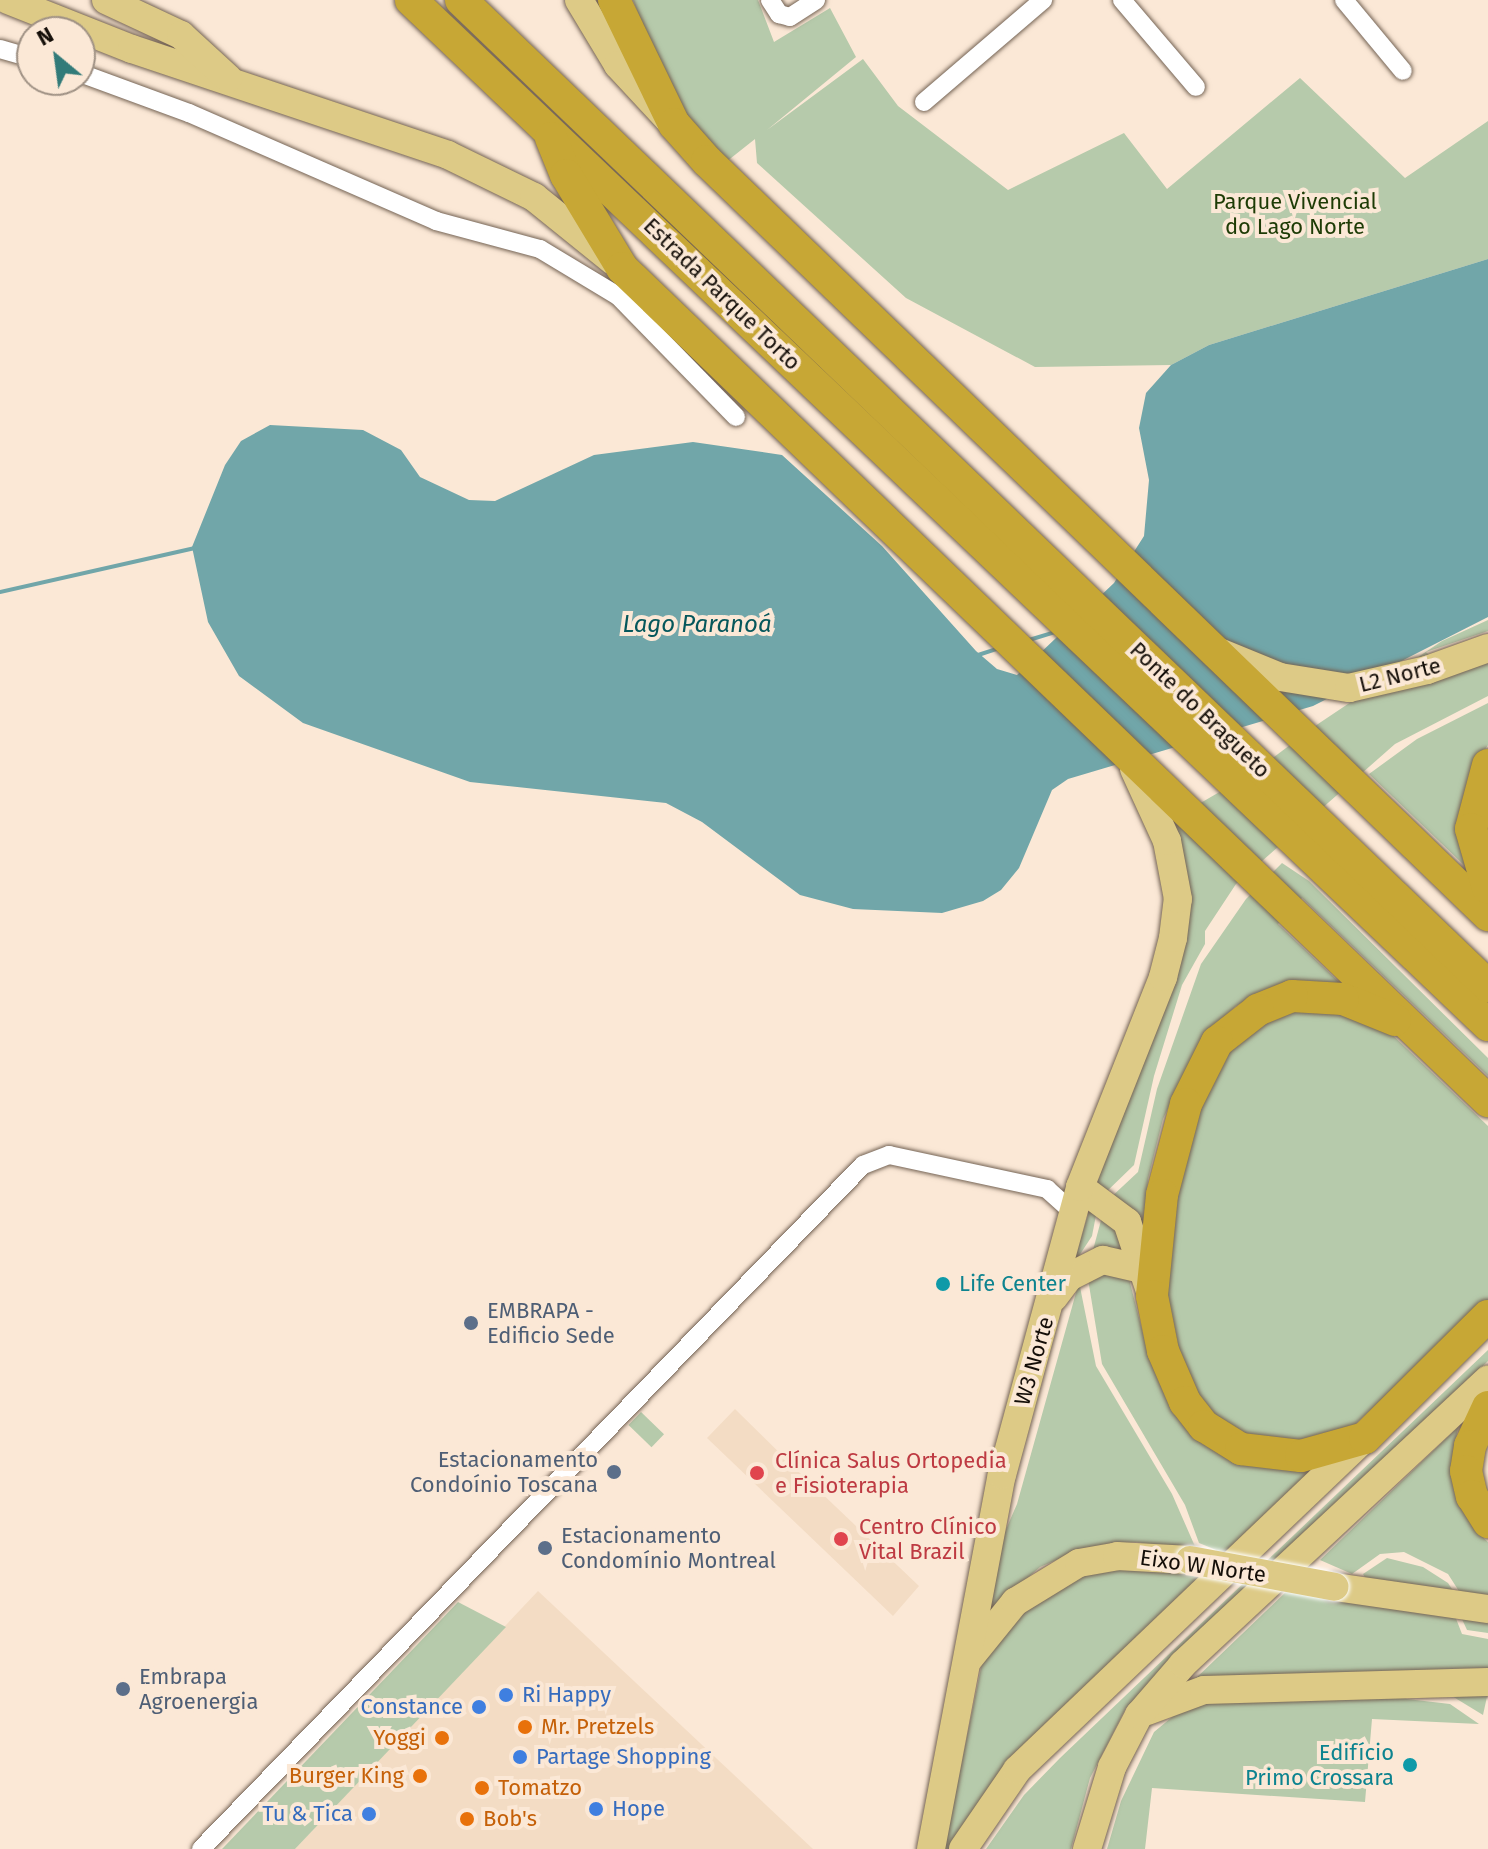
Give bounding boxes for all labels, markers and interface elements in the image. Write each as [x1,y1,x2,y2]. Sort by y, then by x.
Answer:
north arrow [16,16,96,96]
text: N [32,21,58,52]
park label: Parque Vivencial do Lago Norte [1213,188,1377,240]
street label: Estrada Parque Torto [638,212,806,376]
water label: Lago Paranoá [622,611,772,639]
street label: Ponte do Bragueto [1124,636,1276,784]
street label: L2 Norte [1356,652,1444,698]
place label: Life Center [959,1271,1066,1297]
marker: Life Center [934,1275,952,1293]
place label: EMBRAPA - Edificio Sede [487,1297,615,1348]
marker: EMBRAPA - Edificio Sede [462,1314,480,1332]
street label: W3 Norte [1009,1314,1059,1408]
place label: Estacionamento Condoínio Toscana [410,1446,598,1498]
place label: Clínica Salus Ortopedia e Fisioterapia [775,1447,1007,1498]
marker: Clínica Salus Ortopedia e Fisioterapia [746,1462,768,1484]
marker: Estacionamento Condoínio Toscana [605,1463,623,1481]
place label: Centro Clínico Vital Brazil [859,1513,997,1564]
place label: Estacionamento Condomínio Montreal [561,1522,776,1574]
marker: Centro Clínico Vital Brazil [830,1528,852,1550]
marker: Estacionamento Condomínio Montreal [536,1539,554,1557]
street label: Eixo W Norte [1138,1544,1268,1588]
place label: Embrapa Agroenergia [139,1663,258,1714]
marker: Embrapa Agroenergia [114,1680,132,1698]
place label: Ri Happy [522,1682,611,1708]
marker: Ri Happy [497,1686,515,1704]
place label: Constance [360,1694,463,1720]
marker: Constance [470,1698,488,1716]
place label: Mr. Pretzels [541,1714,654,1740]
marker: Mr. Pretzels [516,1718,534,1736]
place label: Yoggi [373,1725,426,1751]
marker: Yoggi [433,1729,451,1747]
place label: Edifício Primo Crossara [1245,1739,1394,1790]
place label: Partage Shopping [536,1744,711,1770]
marker: Partage Shopping [511,1748,529,1766]
marker: Edifício Primo Crossara [1401,1756,1419,1774]
place label: Burger King [289,1763,404,1789]
marker: Burger King [411,1767,429,1785]
place label: Tomatzo [498,1775,582,1801]
marker: Tomatzo [473,1779,491,1797]
place label: Hope [612,1796,665,1822]
marker: Hope [587,1800,605,1818]
place label: Tu & Tica [262,1801,353,1827]
marker: Tu & Tica [360,1805,378,1823]
place label: Bob's [483,1806,537,1832]
marker: Bob's [458,1810,476,1828]

